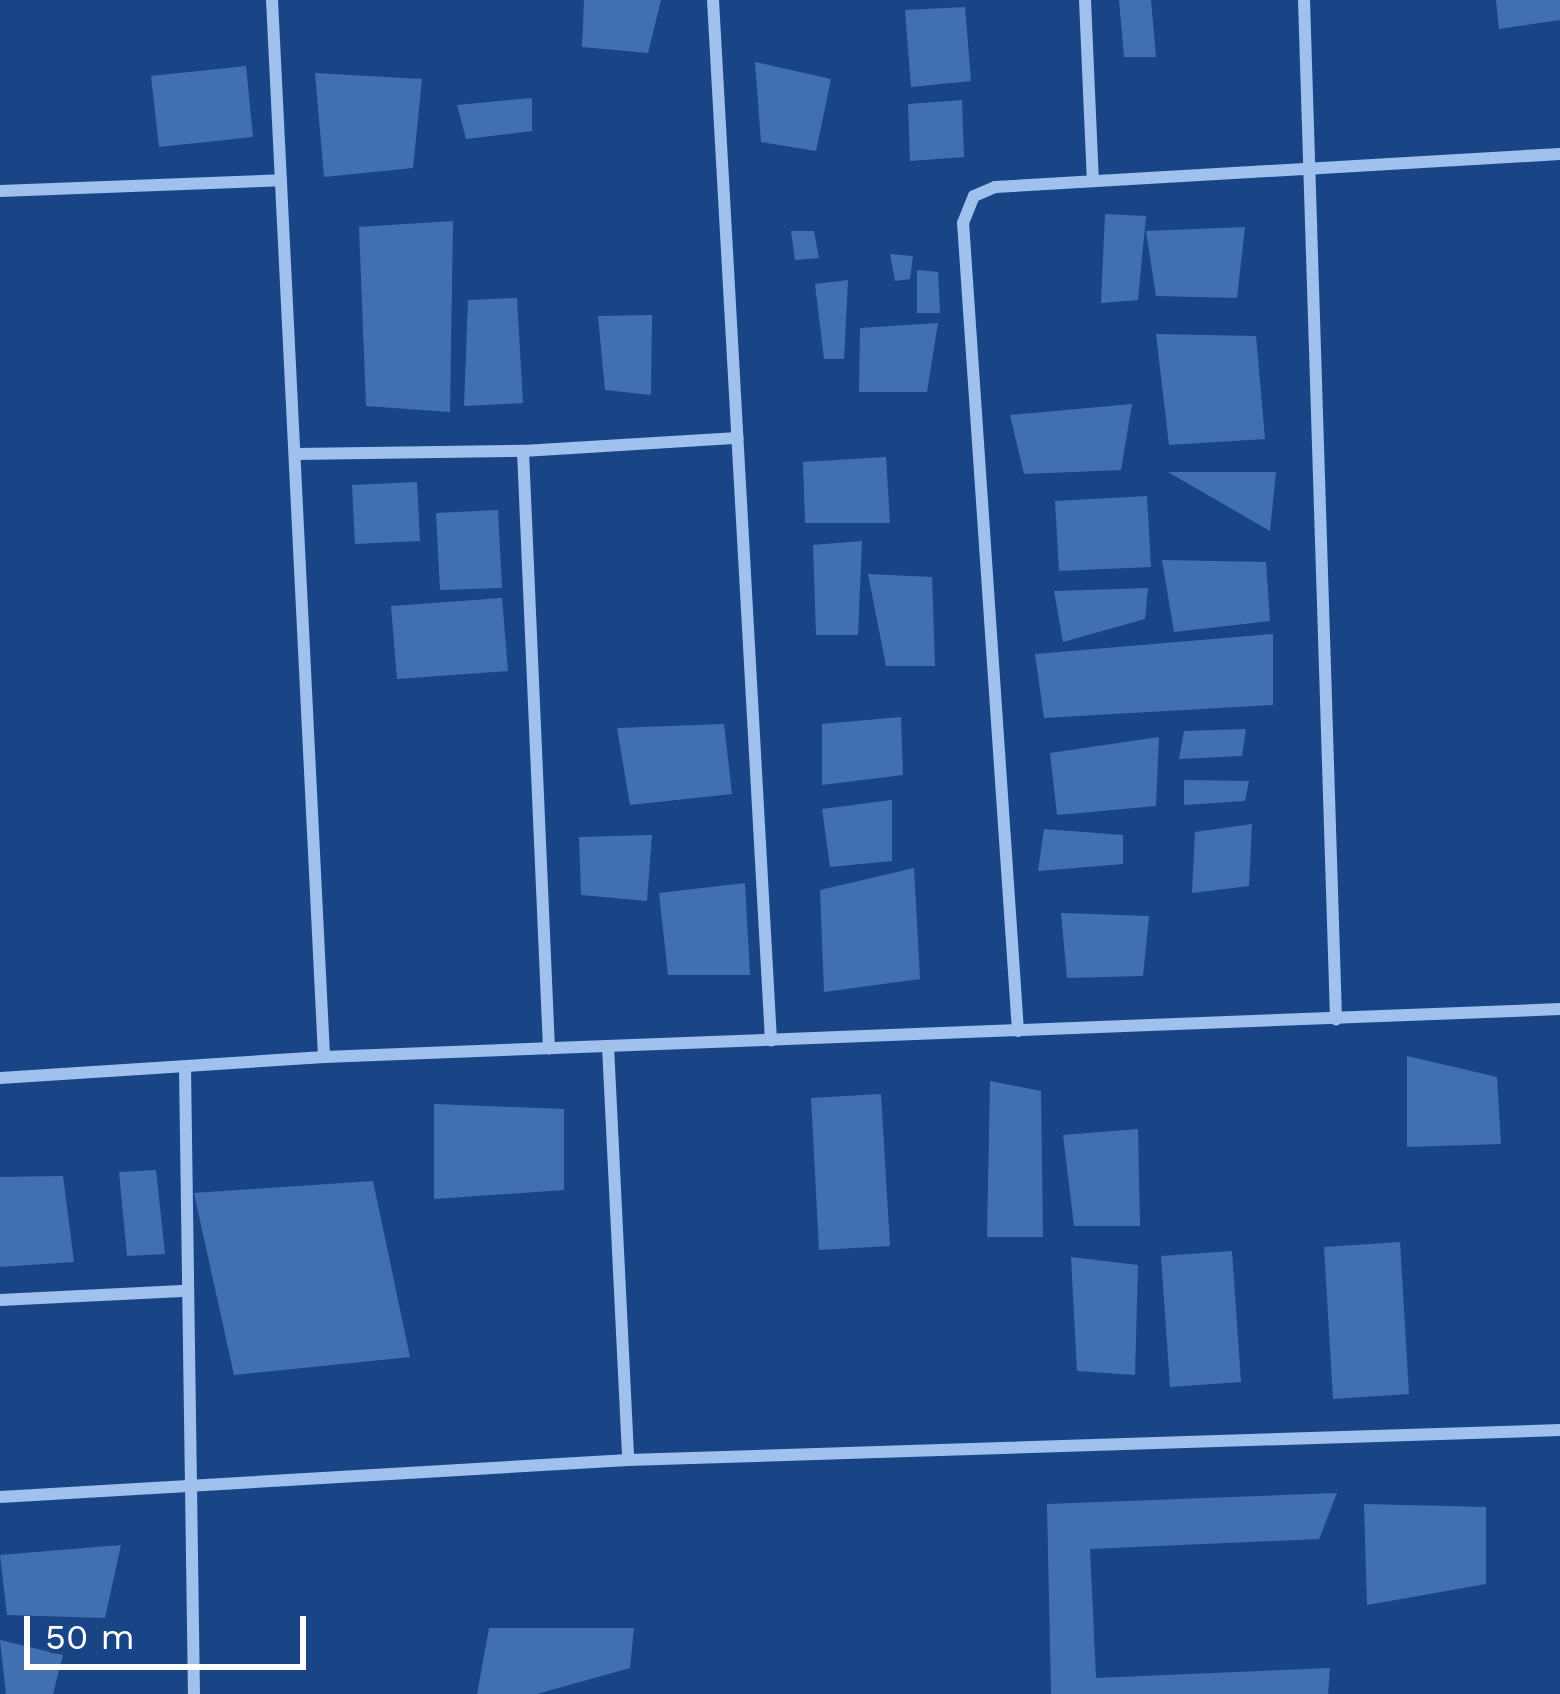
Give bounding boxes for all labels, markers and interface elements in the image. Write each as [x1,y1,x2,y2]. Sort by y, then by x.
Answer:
scale bar [30,1592,312,1666]
text: 50 m [45,1616,135,1658]

